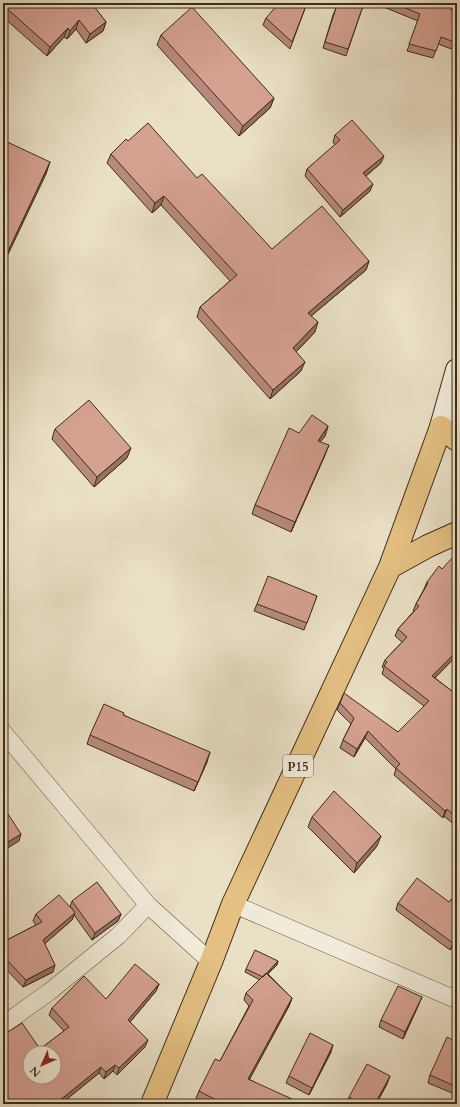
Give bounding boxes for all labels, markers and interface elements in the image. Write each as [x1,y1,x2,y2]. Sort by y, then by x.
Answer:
road number: P15 [283,755,313,777]
north arrow [22,1045,62,1085]
text: N [26,1063,44,1080]

